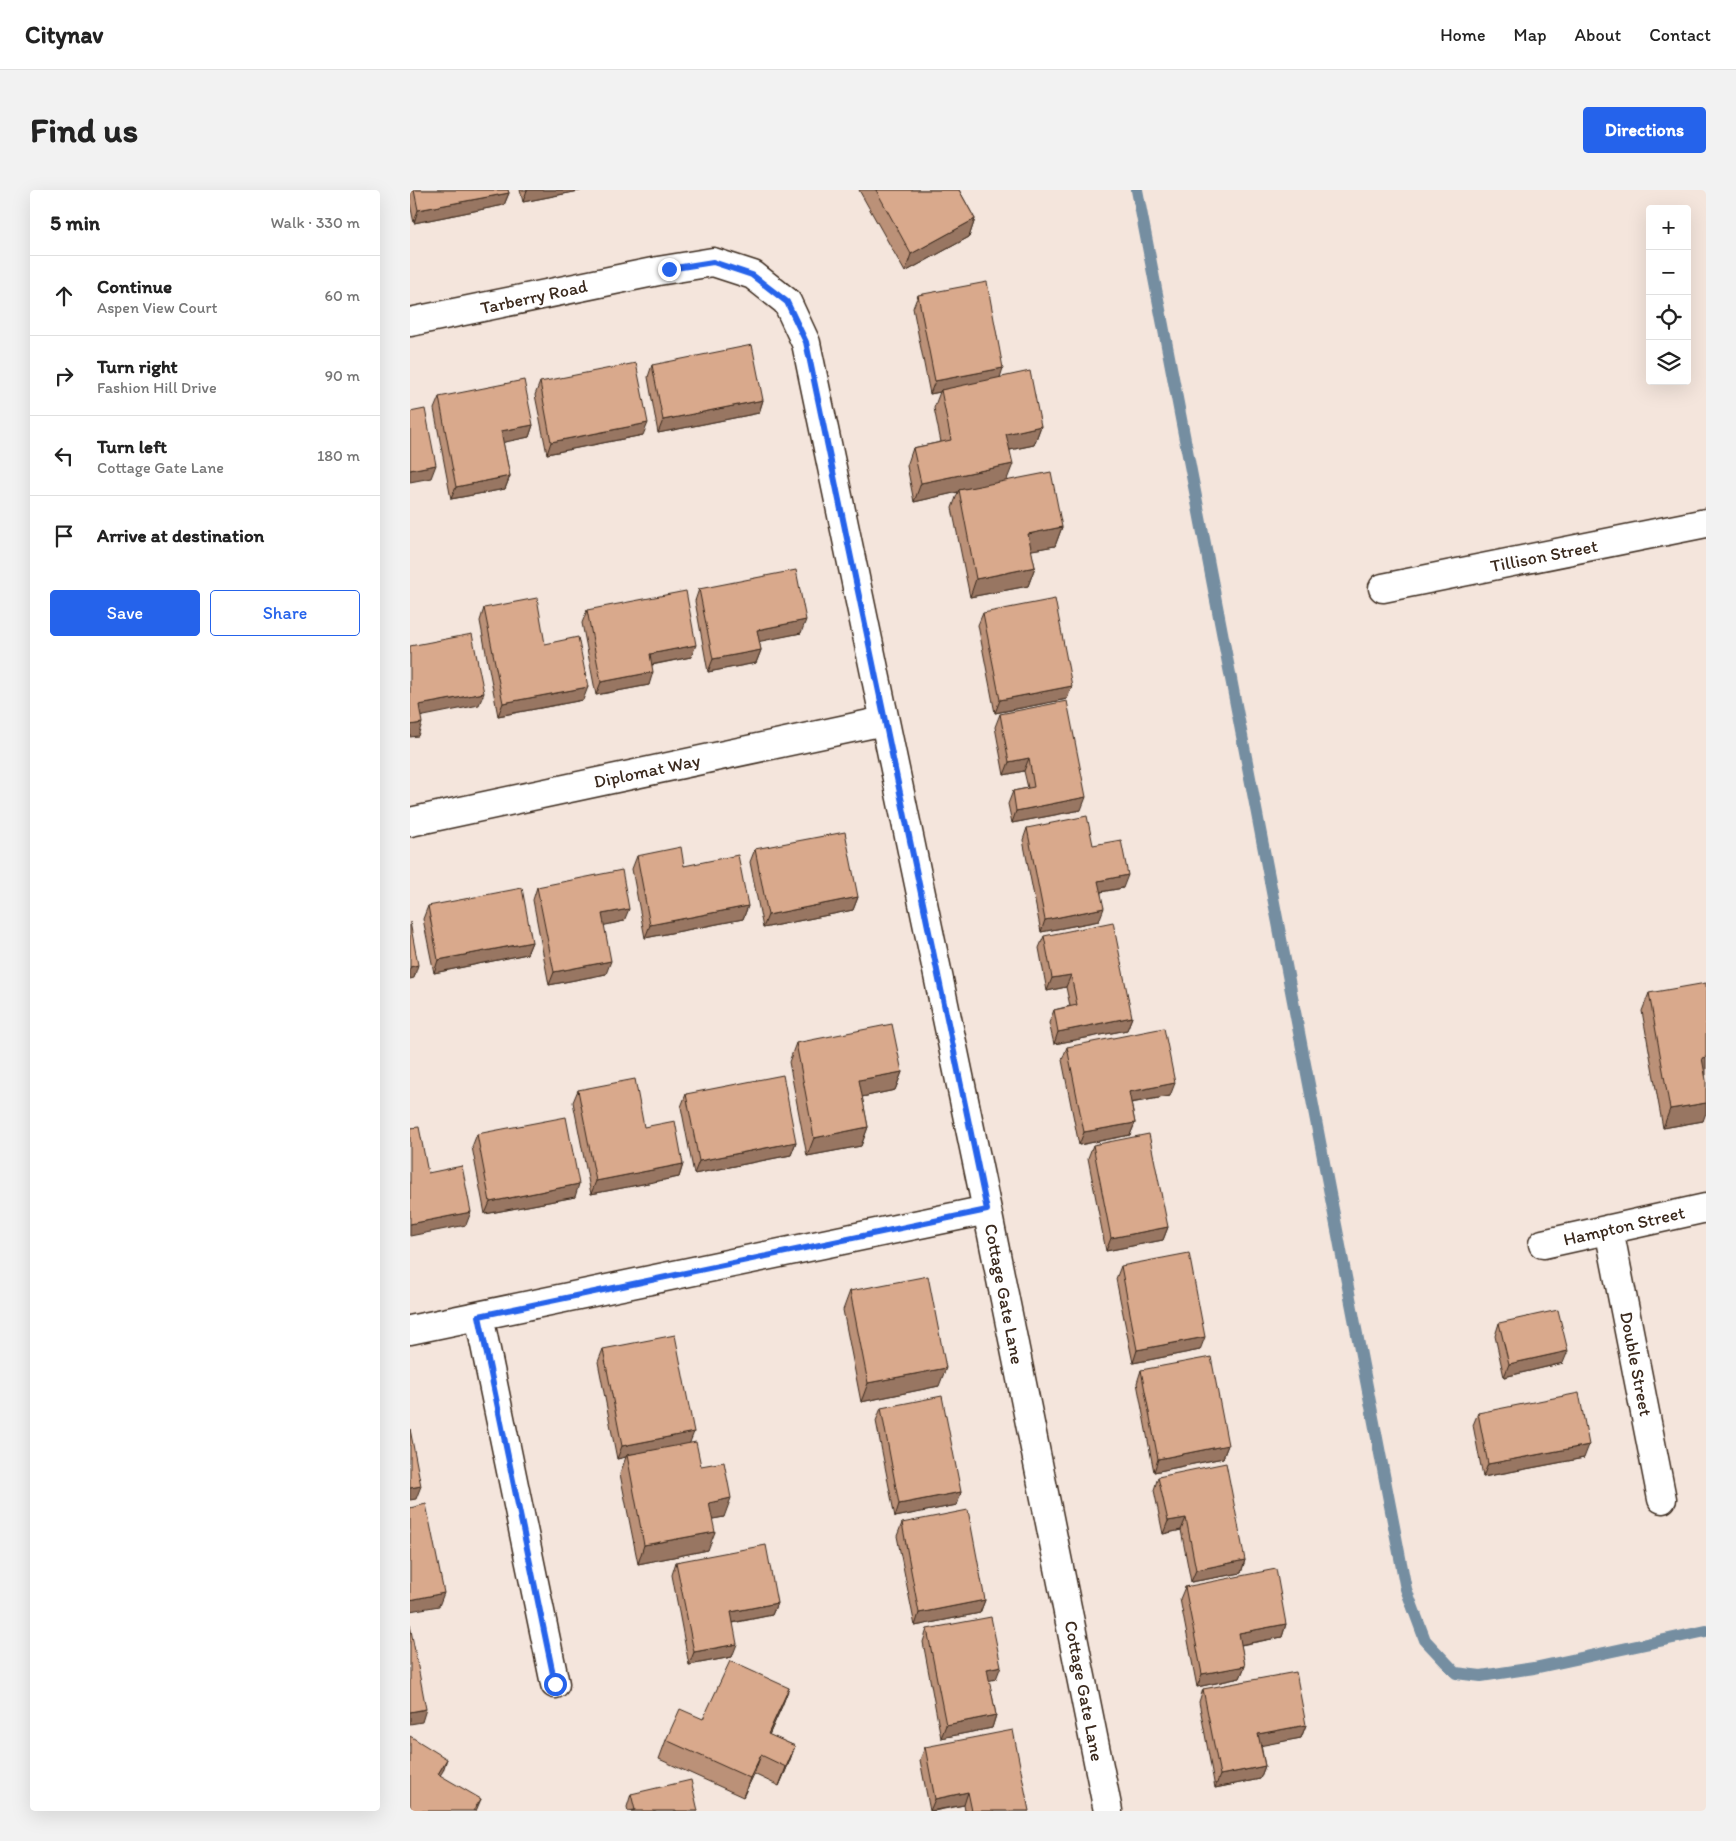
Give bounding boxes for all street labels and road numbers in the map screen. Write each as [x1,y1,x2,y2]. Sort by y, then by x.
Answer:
street label: Tarberry Road [479,275,590,319]
street label: Tillison Street [1488,535,1600,577]
street label: Diplomat Way [592,749,703,793]
street label: Hampton Street [1561,1201,1687,1251]
street label: Cottage Gate Lane [980,1222,1028,1366]
street label: Double Street [1615,1310,1657,1418]
street label: Cottage Gate Lane [1060,1619,1108,1763]

